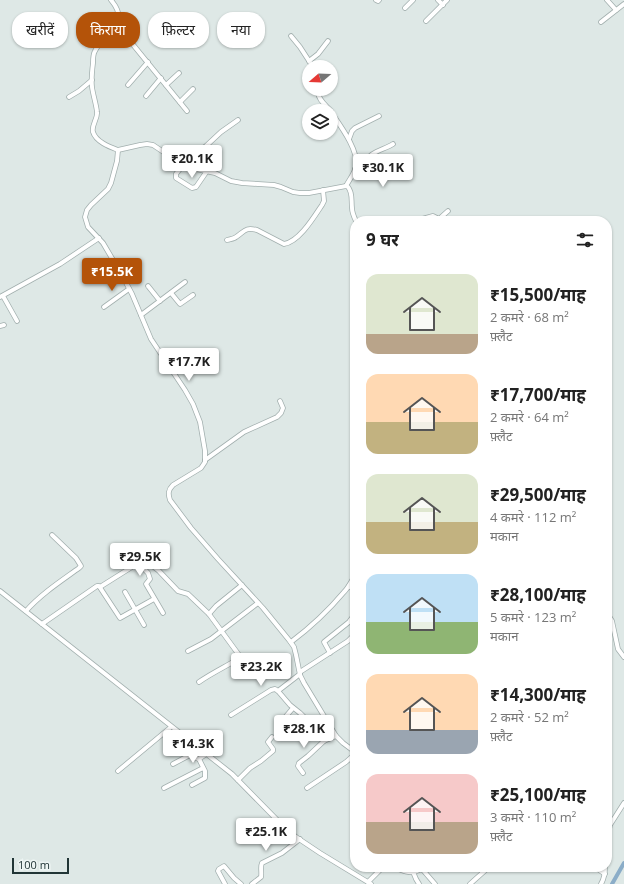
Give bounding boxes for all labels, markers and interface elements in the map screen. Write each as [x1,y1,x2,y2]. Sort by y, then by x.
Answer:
chip: खरीदें [12,12,68,48]
chip: किराया [76,12,140,48]
chip: फ़िल्टर [148,12,209,48]
chip: नया [217,12,265,48]
north arrow [302,60,338,96]
map controls [302,60,338,140]
button: layers [302,104,338,140]
pin: ₹20.1K [159,145,225,179]
text: ₹20.1K [171,149,213,167]
pin: ₹30.1K [350,154,416,188]
text: ₹30.1K [362,158,404,176]
text: 9 घर [366,228,399,251]
icon: filters [574,229,596,251]
pin: ₹15.5K [79,258,145,292]
text: ₹15.5K [91,262,133,280]
text: ₹15,500/माह [490,283,586,306]
icon: home [398,290,446,338]
text: 2 कमरे · 68 m² [490,308,569,326]
text: फ़्लैट [490,327,513,345]
pin: ₹17.7K [156,348,222,382]
text: ₹17.7K [168,352,210,370]
text: ₹17,700/माह [490,383,586,406]
icon: home [398,390,446,438]
text: 2 कमरे · 64 m² [490,408,569,426]
text: फ़्लैट [490,427,513,445]
text: ₹29,500/माह [490,483,586,506]
icon: home [398,490,446,538]
text: 4 कमरे · 112 m² [490,508,576,526]
text: मकान [490,527,518,545]
pin: ₹29.5K [107,543,173,577]
text: ₹29.5K [119,547,161,565]
text: ₹28,100/माह [490,583,586,606]
icon: home [398,590,446,638]
text: 5 कमरे · 123 m² [490,608,576,626]
text: मकान [490,627,518,645]
pin: ₹23.2K [228,653,294,687]
text: ₹23.2K [240,657,282,675]
text: ₹14,300/माह [490,683,586,706]
icon: home [398,690,446,738]
text: 2 कमरे · 52 m² [490,708,569,726]
pin: ₹28.1K [271,715,337,749]
text: ₹28.1K [283,719,325,737]
text: फ़्लैट [490,727,513,745]
pin: ₹14.3K [160,730,226,764]
text: ₹14.3K [172,734,214,752]
text: ₹25,100/माह [490,783,586,806]
icon: home [398,790,446,838]
text: 3 कमरे · 110 m² [490,808,576,826]
pin: ₹25.1K [233,818,299,852]
text: ₹25.1K [245,822,287,840]
text: फ़्लैट [490,827,513,845]
scale bar [12,856,69,875]
text: 100 m [18,857,50,872]

